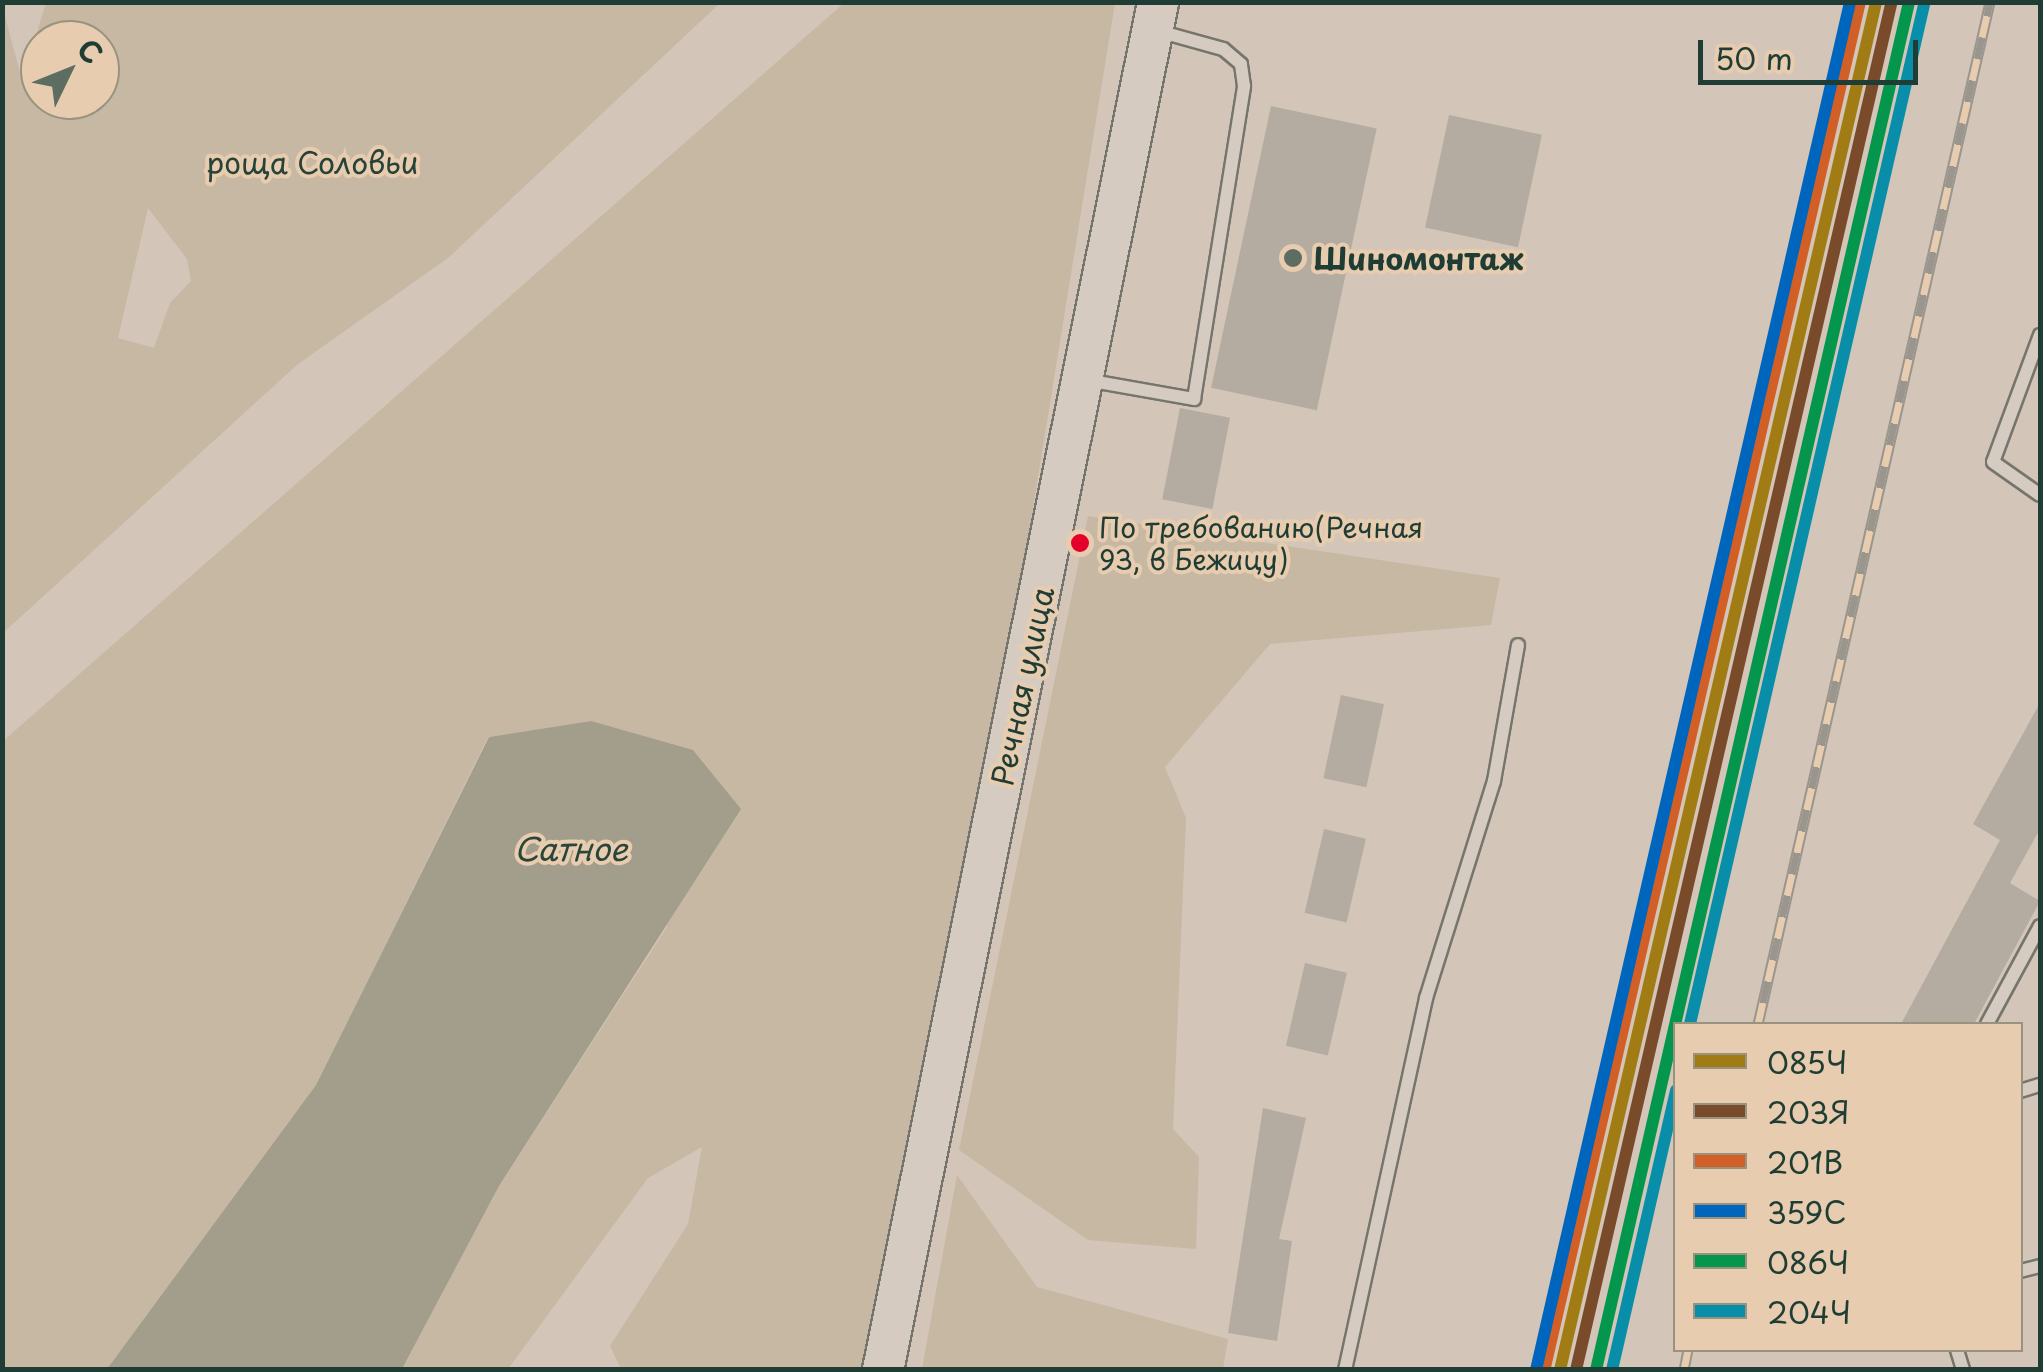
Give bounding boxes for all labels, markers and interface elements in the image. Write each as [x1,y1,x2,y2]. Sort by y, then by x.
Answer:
north arrow [20,20,120,120]
scale bar [1703,20,1923,82]
text: С [68,28,114,73]
text: 50 m [1715,35,1793,80]
park label: роща Соловьи [206,144,418,180]
place label: Шиномонтаж [1313,240,1523,276]
marker: Шиномонтаж [1282,247,1304,269]
place label: По требованию(Речная 93, в Бежицу) [1099,510,1424,576]
marker: По требованию(Речная 93, в Бежицу) [1070,533,1090,553]
street label: Речная улица [983,582,1061,790]
water label: Сатное [514,829,628,867]
legend [1673,1022,2023,1352]
text: 085Ч [1767,1039,1847,1084]
text: 203Я [1767,1089,1850,1134]
text: 201В [1767,1139,1843,1184]
text: 359С [1767,1189,1847,1234]
text: 086Ч [1767,1239,1849,1284]
text: 204Ч [1767,1289,1851,1334]

